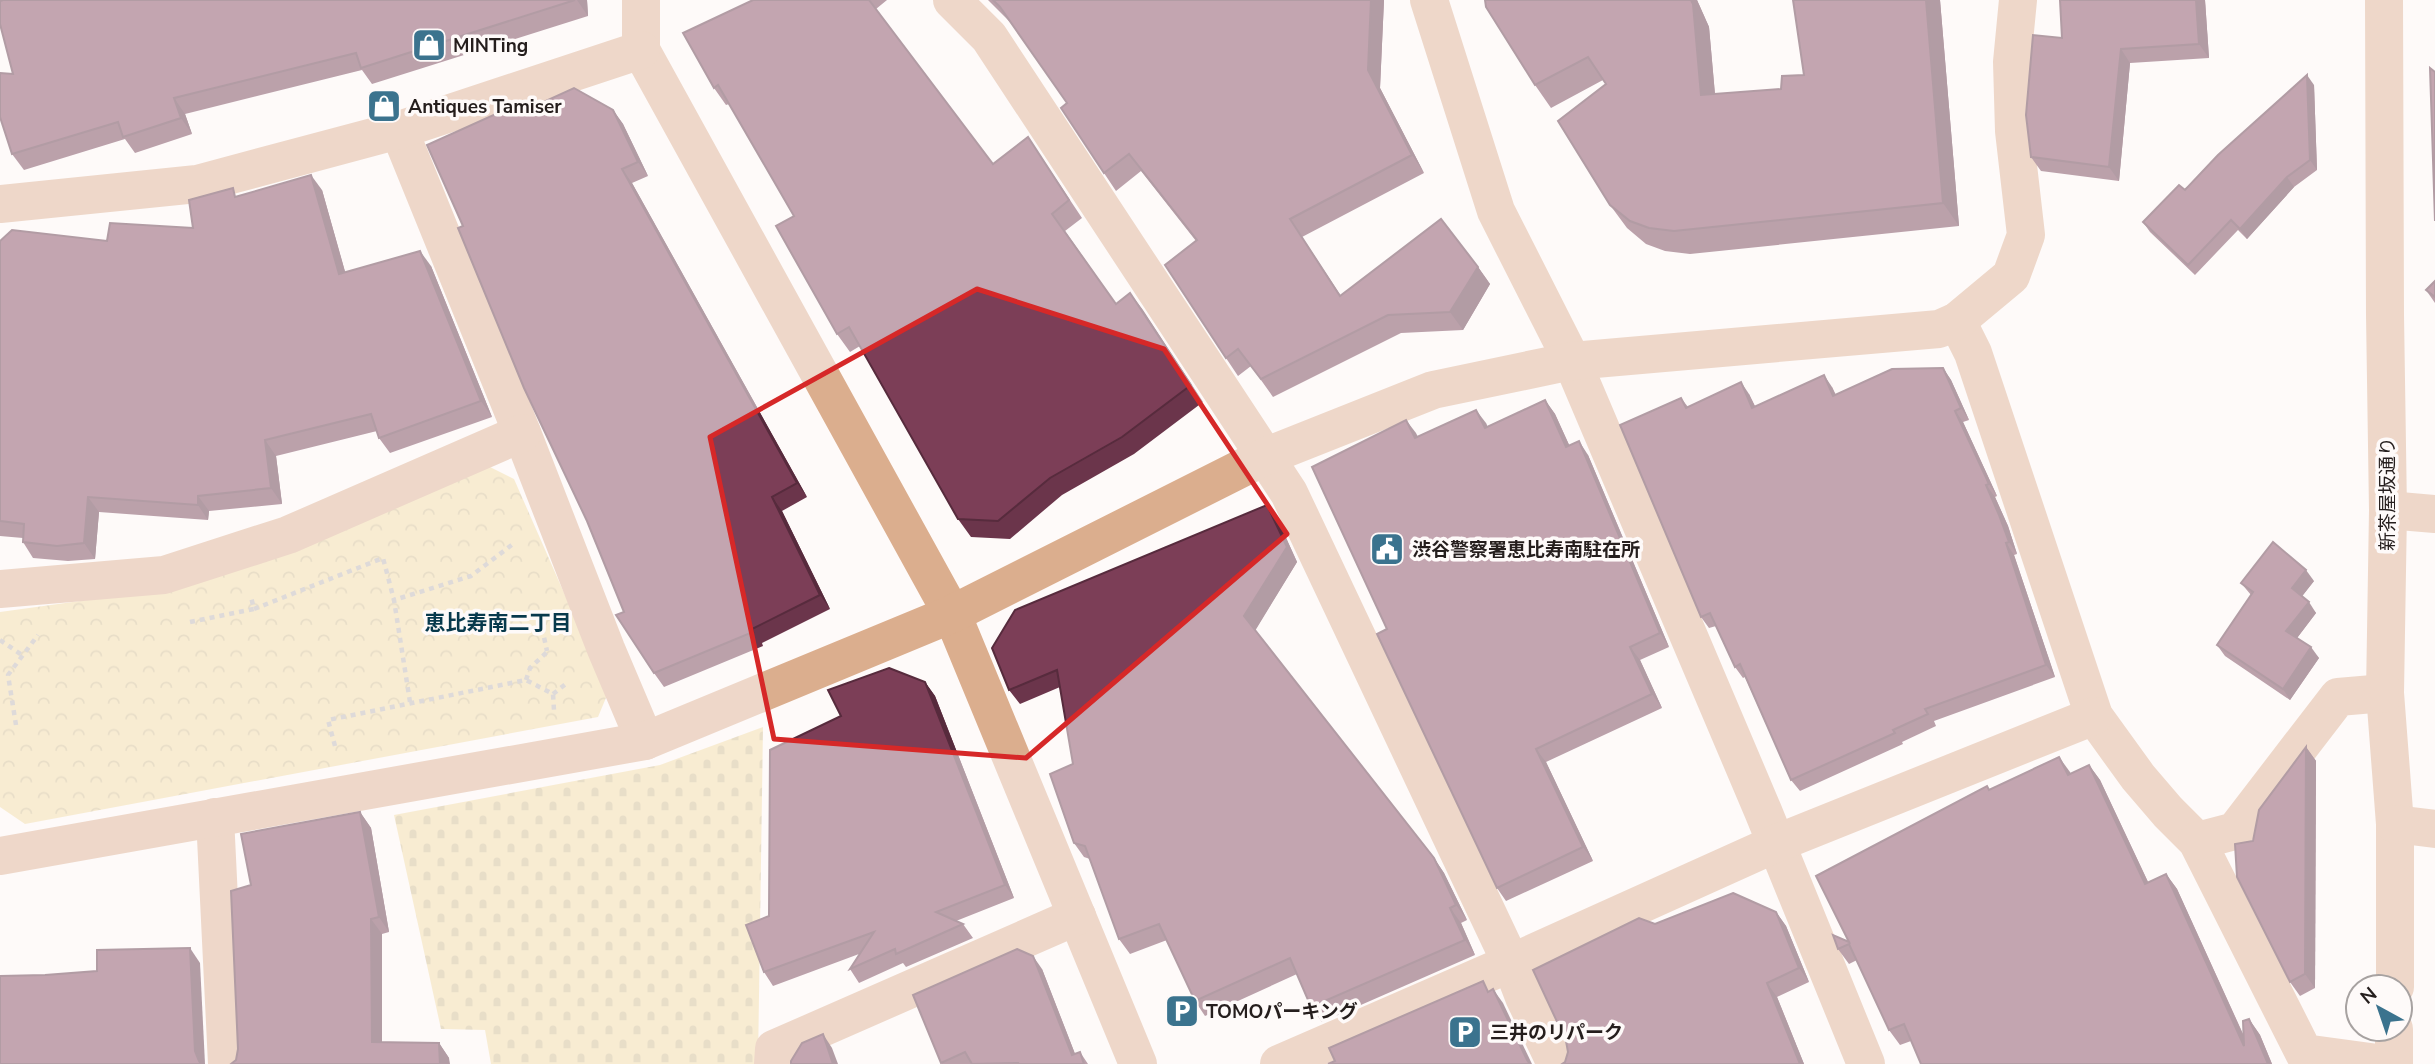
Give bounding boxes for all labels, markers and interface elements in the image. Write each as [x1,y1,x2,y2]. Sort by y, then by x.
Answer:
shop icon: MINTing [410,26,448,64]
place label: MINTing [453,33,528,59]
shop icon: Antiques Tamiser [365,87,403,125]
place label: Antiques Tamiser [408,94,562,120]
street label: 新茶屋坂通り [2375,437,2401,551]
public building icon: 渋谷警察署恵比寿南駐在所 [1368,530,1406,568]
place label: 渋谷警察署恵比寿南駐在所 [1412,537,1640,563]
district label: 恵比寿南二丁目 [425,609,572,637]
north arrow [2344,973,2414,1043]
text: N [2355,981,2383,1010]
parking icon: TOMOパーキング [1163,992,1201,1030]
place label: TOMOパーキング [1206,999,1358,1025]
parking icon: 三井のリパーク [1446,1013,1484,1051]
place label: 三井のリパーク [1490,1020,1623,1046]

